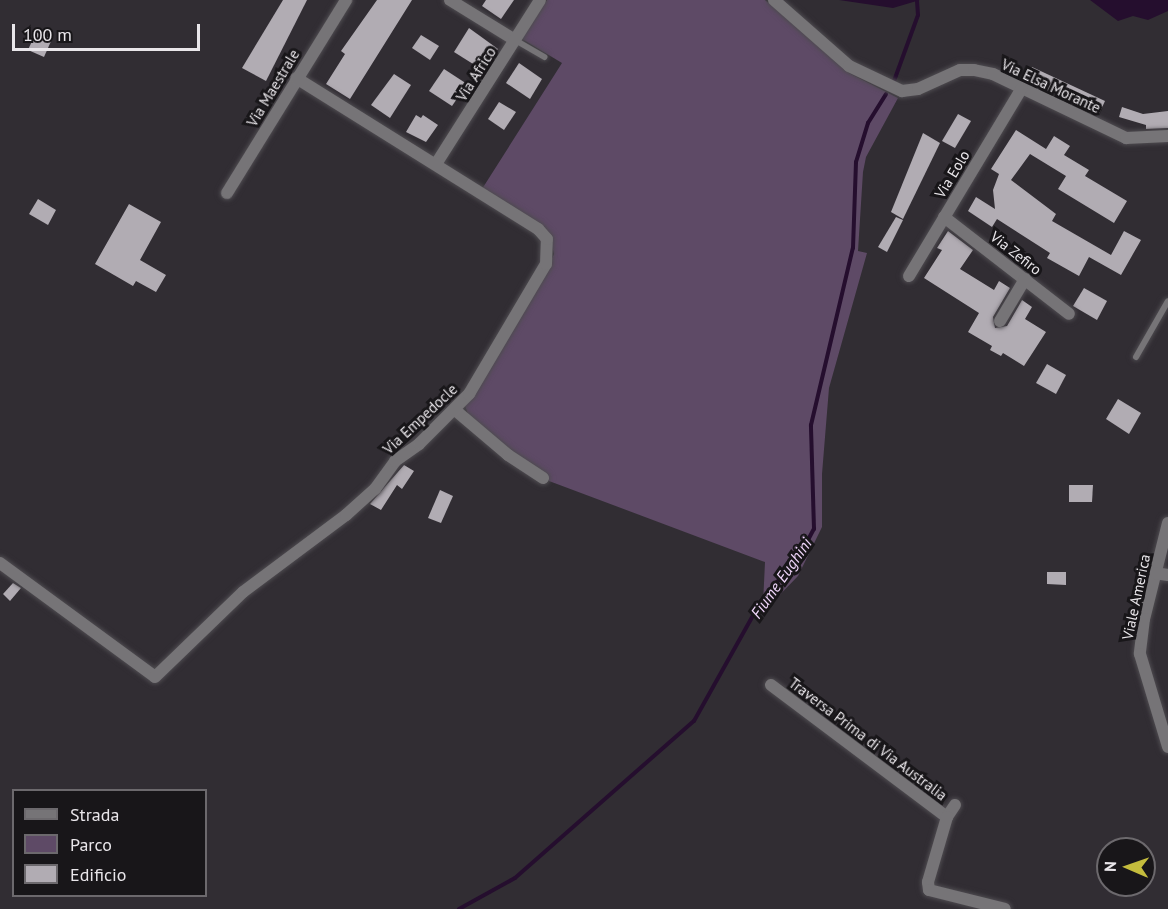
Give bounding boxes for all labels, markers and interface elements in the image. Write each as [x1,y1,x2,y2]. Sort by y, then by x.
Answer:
scale bar [15,12,202,50]
text: 100 m [23,23,72,46]
street label: Via Africo [452,43,500,105]
street label: Via Maestrale [243,46,303,130]
street label: Via Elsa Morante [999,55,1103,117]
street label: Via Eolo [931,147,973,201]
street label: Via Zefiro [987,227,1045,279]
street label: Via Empedocle [379,380,461,458]
water label: Fiume Eughini [746,534,816,622]
street label: Viale America [1118,552,1154,642]
street label: Traversa Prima di Via Australia [785,673,951,805]
legend [12,789,207,897]
text: Strada [70,803,119,826]
text: Parco [70,833,112,856]
north arrow [1096,837,1156,897]
text: N [1100,861,1120,872]
text: Edificio [70,863,126,886]

